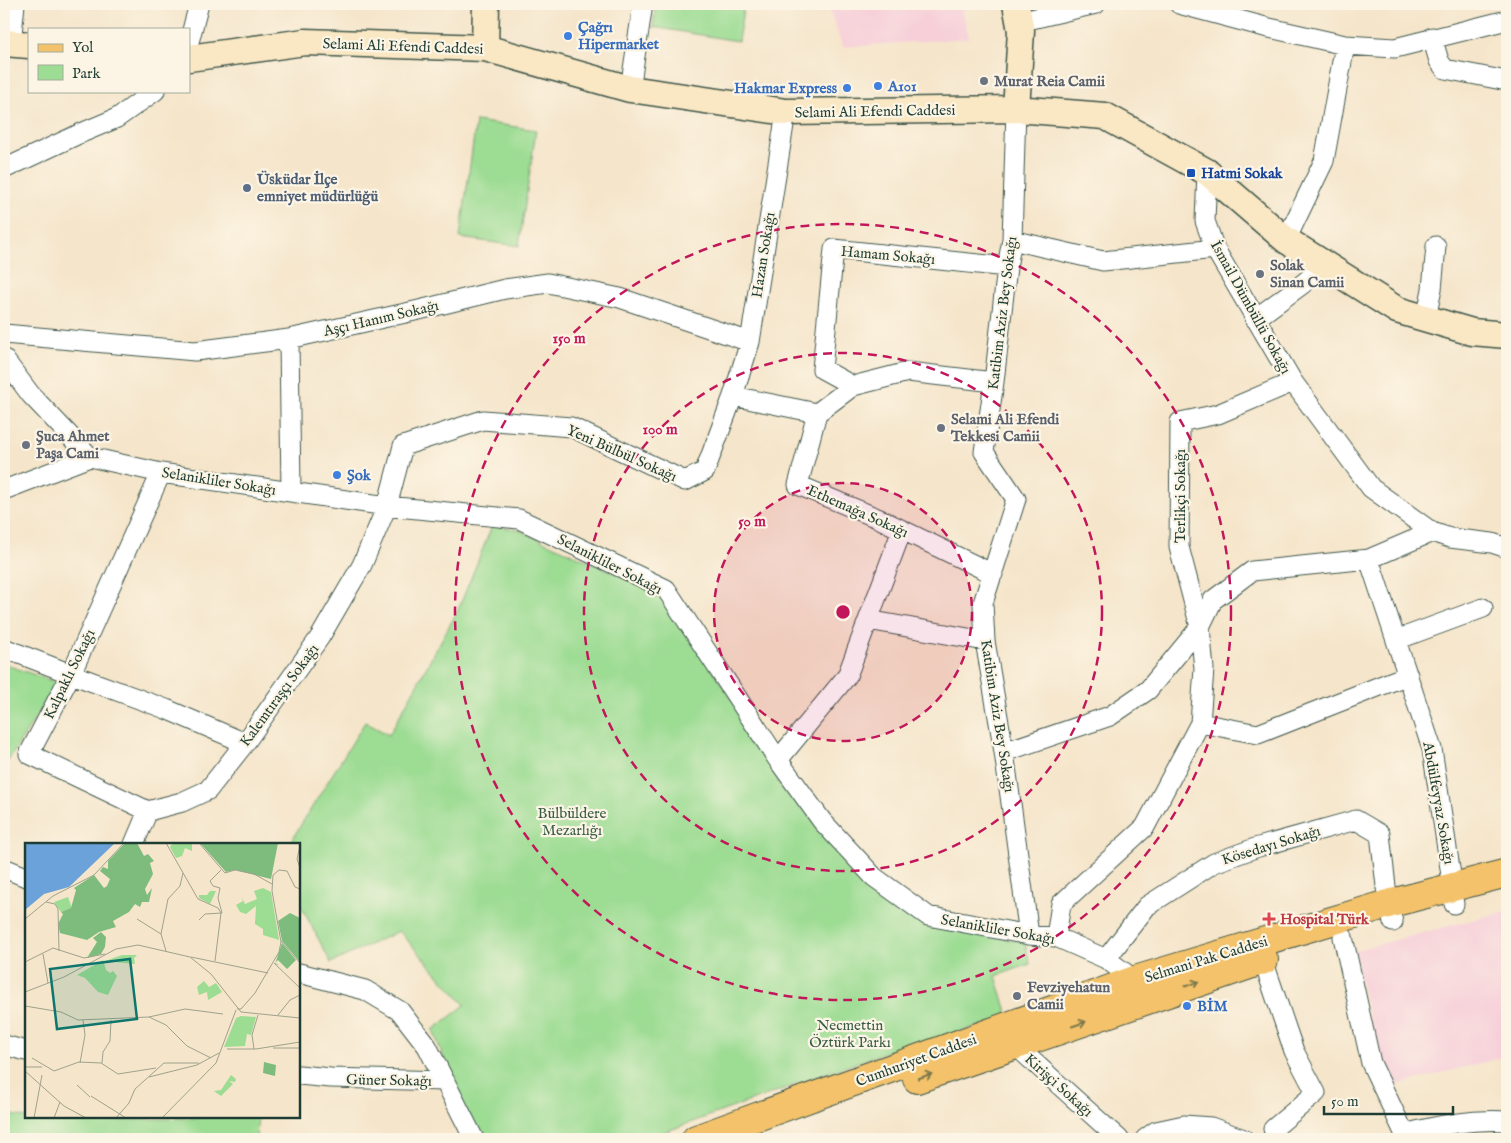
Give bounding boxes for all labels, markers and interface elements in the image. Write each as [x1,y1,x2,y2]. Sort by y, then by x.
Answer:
place label: Çağrı Hipermarket [578,18,660,54]
legend [28,28,190,92]
marker: Çağrı Hipermarket [562,30,574,42]
street label: Selami Ali Efendi Caddesi [322,34,484,59]
text: Yol [72,38,94,57]
text: Park [72,64,102,83]
place label: Murat Reia Camii [994,72,1105,91]
marker: Murat Reia Camii [978,75,990,87]
place label: A101 [887,77,917,96]
place label: Hakmar Express [734,79,838,98]
marker: A101 [872,80,884,92]
marker: Hakmar Express [841,82,853,94]
street label: Selami Ali Efendi Caddesi [794,101,956,122]
place label: Hatmi Sokak [1201,164,1284,183]
marker: Hatmi Sokak [1185,167,1197,179]
place label: Üsküdar İlçe emniyet müdürlüğü [256,170,378,206]
marker: Üsküdar İlçe emniyet müdürlüğü [241,182,253,194]
street label: Hazan Sokağı [747,211,780,299]
street label: Katibim Aziz Bey Sokağı [984,235,1021,391]
street label: İsmail Dümbüllü Sokağı [1206,237,1295,377]
street label: Hamam Sokağı [840,242,936,269]
place label: Solak Sinan Camii [1270,256,1344,292]
marker: Solak Sinan Camii [1254,268,1266,280]
street label: Aşçı Hanım Sokağı [321,296,441,341]
text: 150 m [552,329,586,348]
place label: Selami Ali Efendi Tekkesi Camii [950,410,1059,446]
text: 100 m [642,420,678,439]
street label: Yeni Bülbül Sokağı [564,421,680,486]
marker: Selami Ali Efendi Tekkesi Camii [935,422,947,434]
place label: Şuca Ahmet Paşa Cami [36,427,110,463]
marker: Şuca Ahmet Paşa Cami [20,439,32,451]
street label: Terlikçi Sokağı [1171,449,1190,543]
street label: Selanikliler Sokağı [160,463,277,500]
place label: Şok [347,466,372,485]
marker: Şok [331,469,343,481]
street label: Ethemağa Sokağı [804,481,911,542]
text: 50 m [738,512,766,531]
street label: Selanikliler Sokağı [554,530,665,599]
centre of rings [834,603,852,621]
street label: Kalpaklı Sokağı [39,626,99,722]
street label: Katibim Aziz Bey Sokağı [976,638,1019,794]
street label: Kalemtıraşçı Sokağı [236,640,323,750]
street label: Abdülfeyyaz Sokağı [1418,739,1459,866]
park label: Bülbüldere Mezarlığı [538,804,607,840]
street label: Kösedayı Sokağı [1219,821,1323,870]
inset map [25,843,300,1118]
street label: Selanikliler Sokağı [939,910,1056,949]
place label: Hospital Türk [1280,910,1370,929]
marker: Hospital Türk [1262,912,1276,926]
street label: Selmani Pak Caddesi [1142,932,1270,987]
place label: Fevziyehatun Camii [1027,978,1110,1014]
one-way arrow [1184,979,1200,989]
marker: Fevziyehatun Camii [1011,990,1023,1002]
place label: BİM [1197,997,1227,1016]
marker: BİM [1181,1000,1193,1012]
park label: Necmettin Öztürk Parkı [809,1016,891,1052]
one-way arrow [1070,1019,1086,1028]
street label: Cumhuriyet Caddesi [853,1030,979,1091]
street label: Kirişçi Sokağı [1020,1050,1097,1121]
street label: Güner Sokağı [346,1070,432,1091]
one-way arrow [917,1071,932,1080]
scale bar [1324,1083,1452,1115]
text: 50 m [1331,1092,1359,1111]

